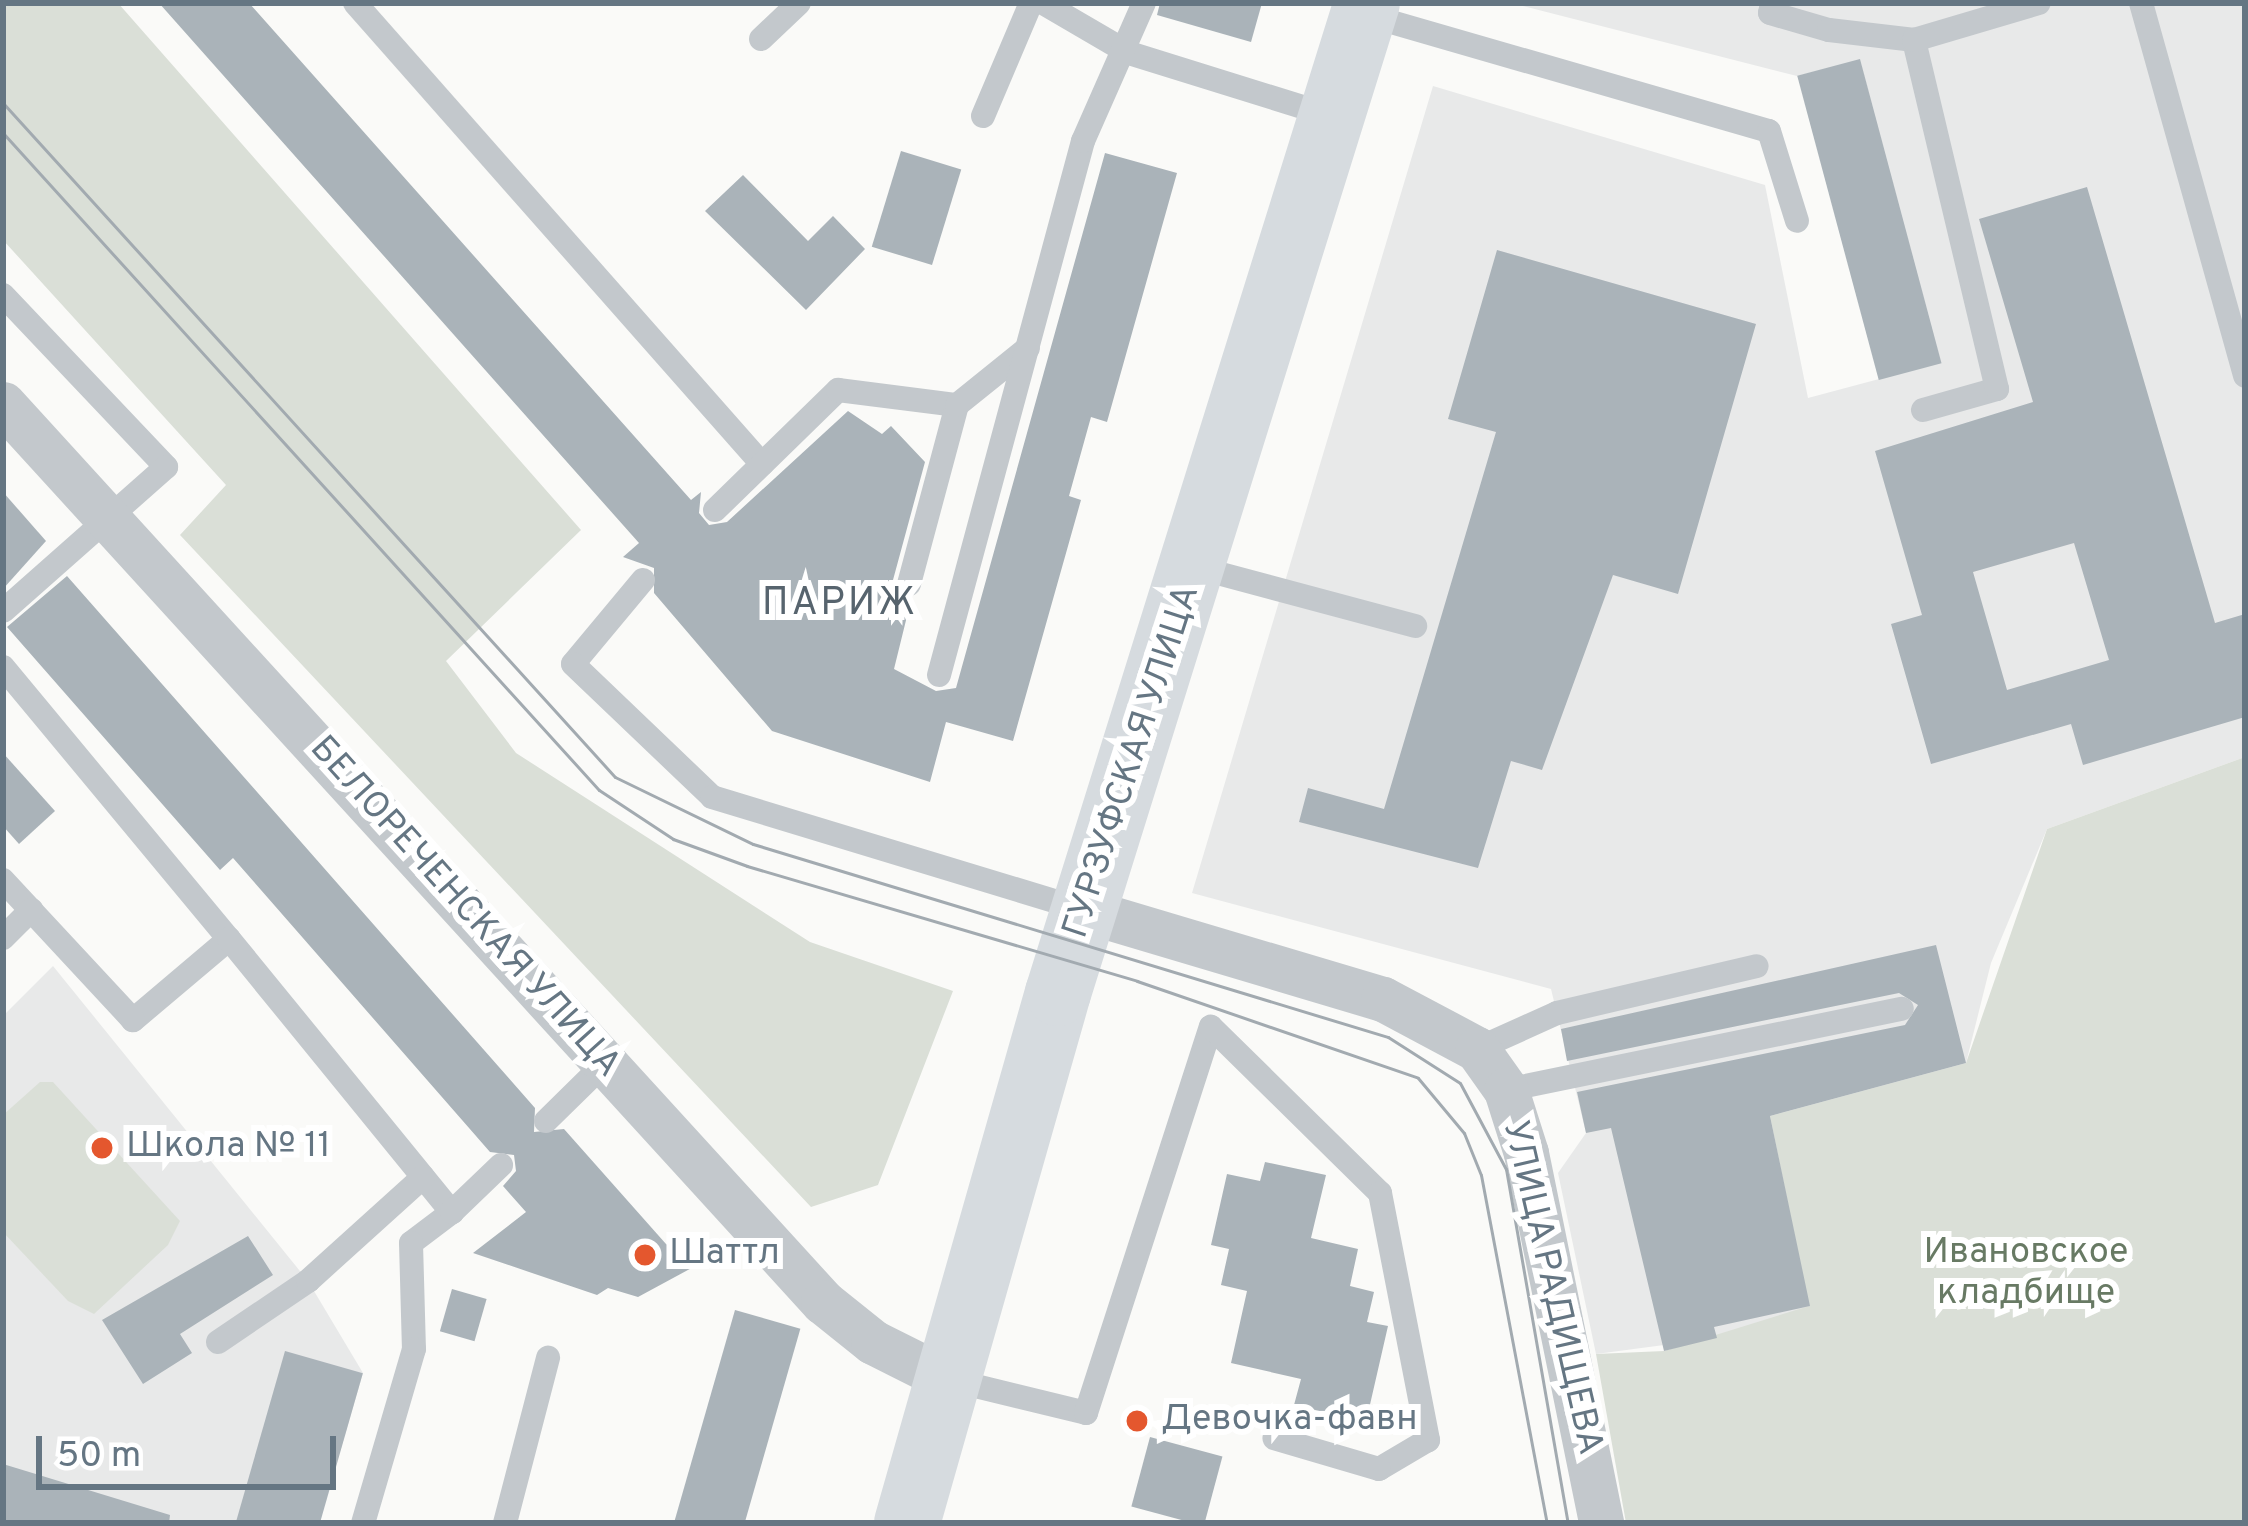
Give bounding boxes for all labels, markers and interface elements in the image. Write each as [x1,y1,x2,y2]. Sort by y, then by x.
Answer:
street label: ГУРЗУФСКАЯ УЛИЦА [1055,580,1211,944]
district label: ПАРИЖ [762,582,918,628]
street label: БЕЛОРЕЧЕНСКАЯ УЛИЦА [299,729,629,1087]
street label: УЛИЦА РАДИЩЕВА [1491,1116,1611,1460]
place label: Школа № 11 [126,1126,331,1170]
marker: Школа № 11 [89,1135,115,1161]
park label: Ивановское кладбище [1924,1231,2128,1316]
place label: Шаттл [669,1233,780,1277]
marker: Шаттл [632,1242,658,1268]
place label: Девочка-фавн [1161,1399,1418,1443]
marker: Девочка-фавн [1124,1408,1150,1434]
scale bar [42,1412,342,1486]
text: 50 m [57,1434,141,1480]

